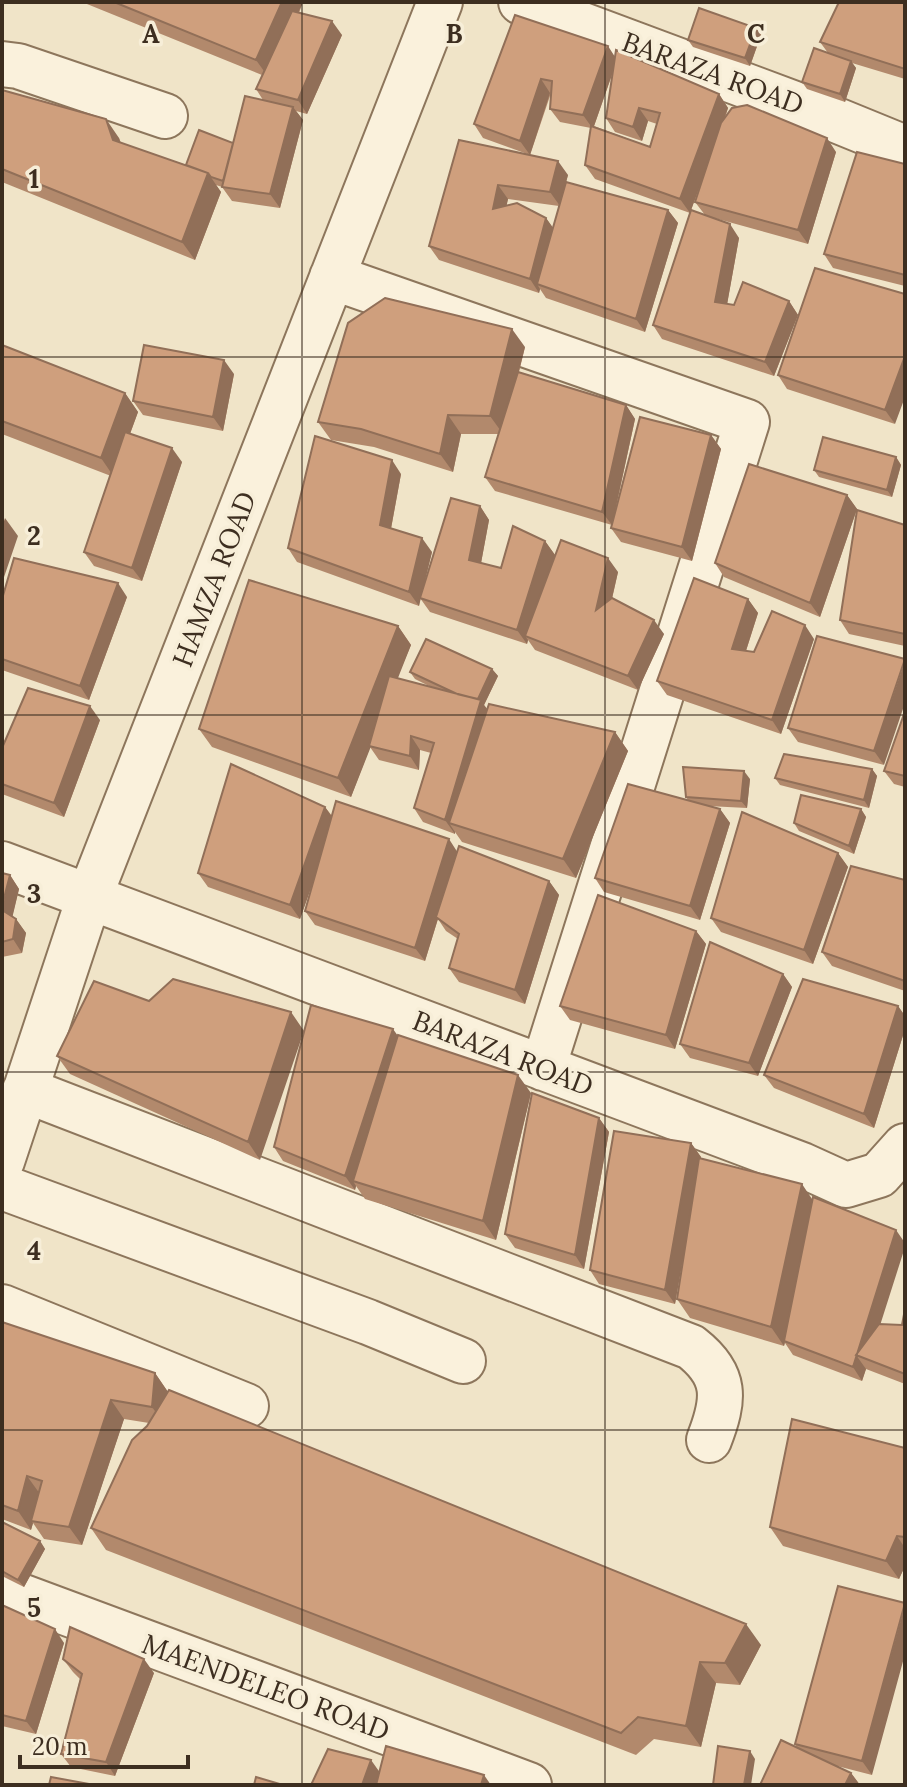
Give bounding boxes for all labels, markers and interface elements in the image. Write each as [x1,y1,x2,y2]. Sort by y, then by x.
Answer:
text: A [142,17,160,50]
text: B [445,17,463,50]
text: C [747,17,765,50]
street label: BARAZA ROAD [617,23,809,123]
text: 1 [29,162,39,195]
street label: HAMZA ROAD [164,486,264,672]
text: 2 [27,519,41,552]
text: 3 [27,877,41,910]
street label: BARAZA ROAD [408,1002,598,1104]
text: 4 [27,1234,41,1267]
text: 5 [27,1591,41,1624]
street label: MAENDELEO ROAD [137,1625,395,1749]
scale bar [20,1719,188,1769]
text: 20 m [32,1731,88,1762]

